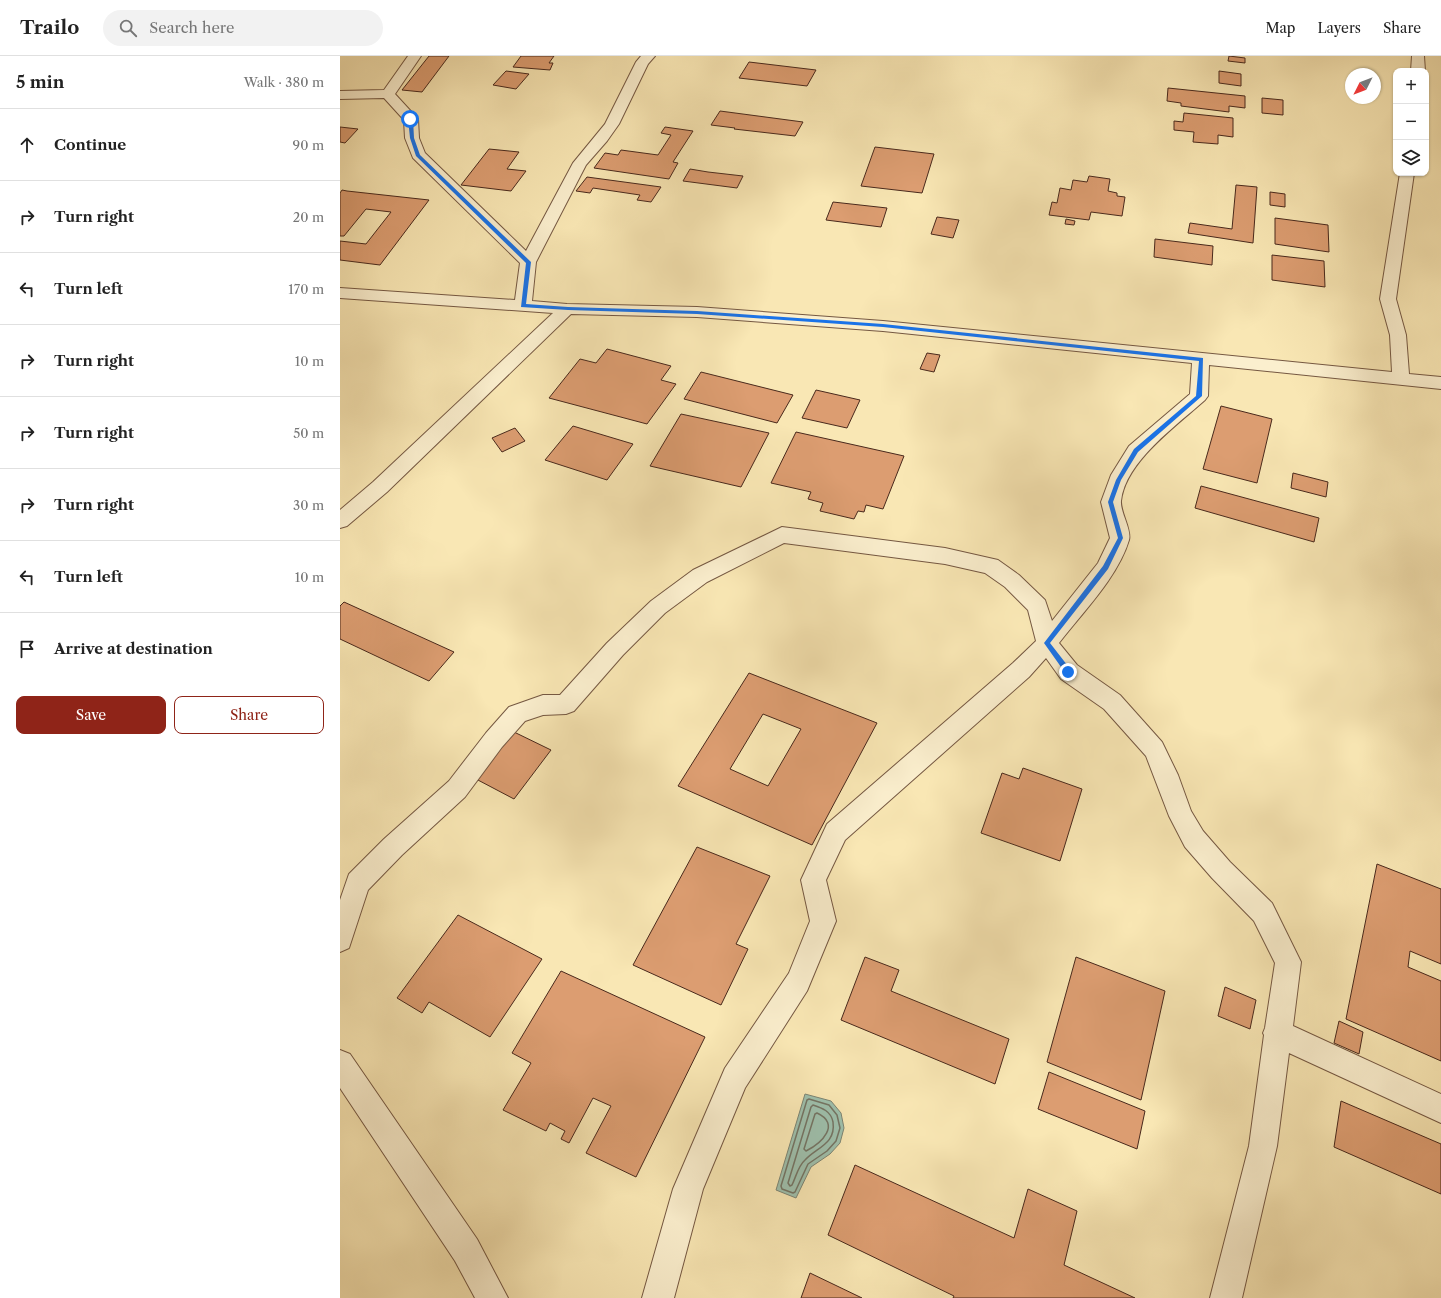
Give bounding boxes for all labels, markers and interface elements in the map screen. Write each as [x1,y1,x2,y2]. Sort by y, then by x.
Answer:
search box [103,10,383,46]
text: Trailo [20,16,79,39]
icon: search [117,17,139,39]
text: Search here [149,18,234,37]
text: Map [1265,19,1295,37]
text: Layers [1317,19,1361,37]
text: Share [1383,19,1421,37]
north arrow [1345,68,1381,104]
map controls [1393,68,1429,176]
button: + [1393,68,1429,104]
text: 5 min [16,72,64,92]
text: Walk · 380 m [244,74,324,90]
button: − [1393,104,1429,140]
route start [401,110,419,128]
icon: ahead [16,134,38,156]
text: Continue [54,135,126,154]
text: 90 m [293,137,324,153]
button: layers [1393,140,1429,176]
icon: right [16,206,38,228]
text: Turn right [54,207,134,226]
text: 20 m [293,209,324,225]
icon: left [16,278,38,300]
text: Turn left [54,279,123,298]
text: 170 m [288,281,324,297]
icon: right [16,350,38,372]
text: Turn right [54,351,134,370]
text: 10 m [295,353,324,369]
icon: right [16,422,38,444]
text: Turn right [54,423,134,442]
text: 50 m [293,425,324,441]
icon: right [16,494,38,516]
text: Turn right [54,495,134,514]
text: 30 m [293,497,324,513]
icon: left [16,566,38,588]
text: Turn left [54,567,123,586]
text: 10 m [295,569,324,585]
icon: arrive [16,638,38,660]
text: Arrive at destination [54,639,213,658]
route end [1059,663,1077,681]
button: Save [16,696,166,734]
button: Share [174,696,324,734]

